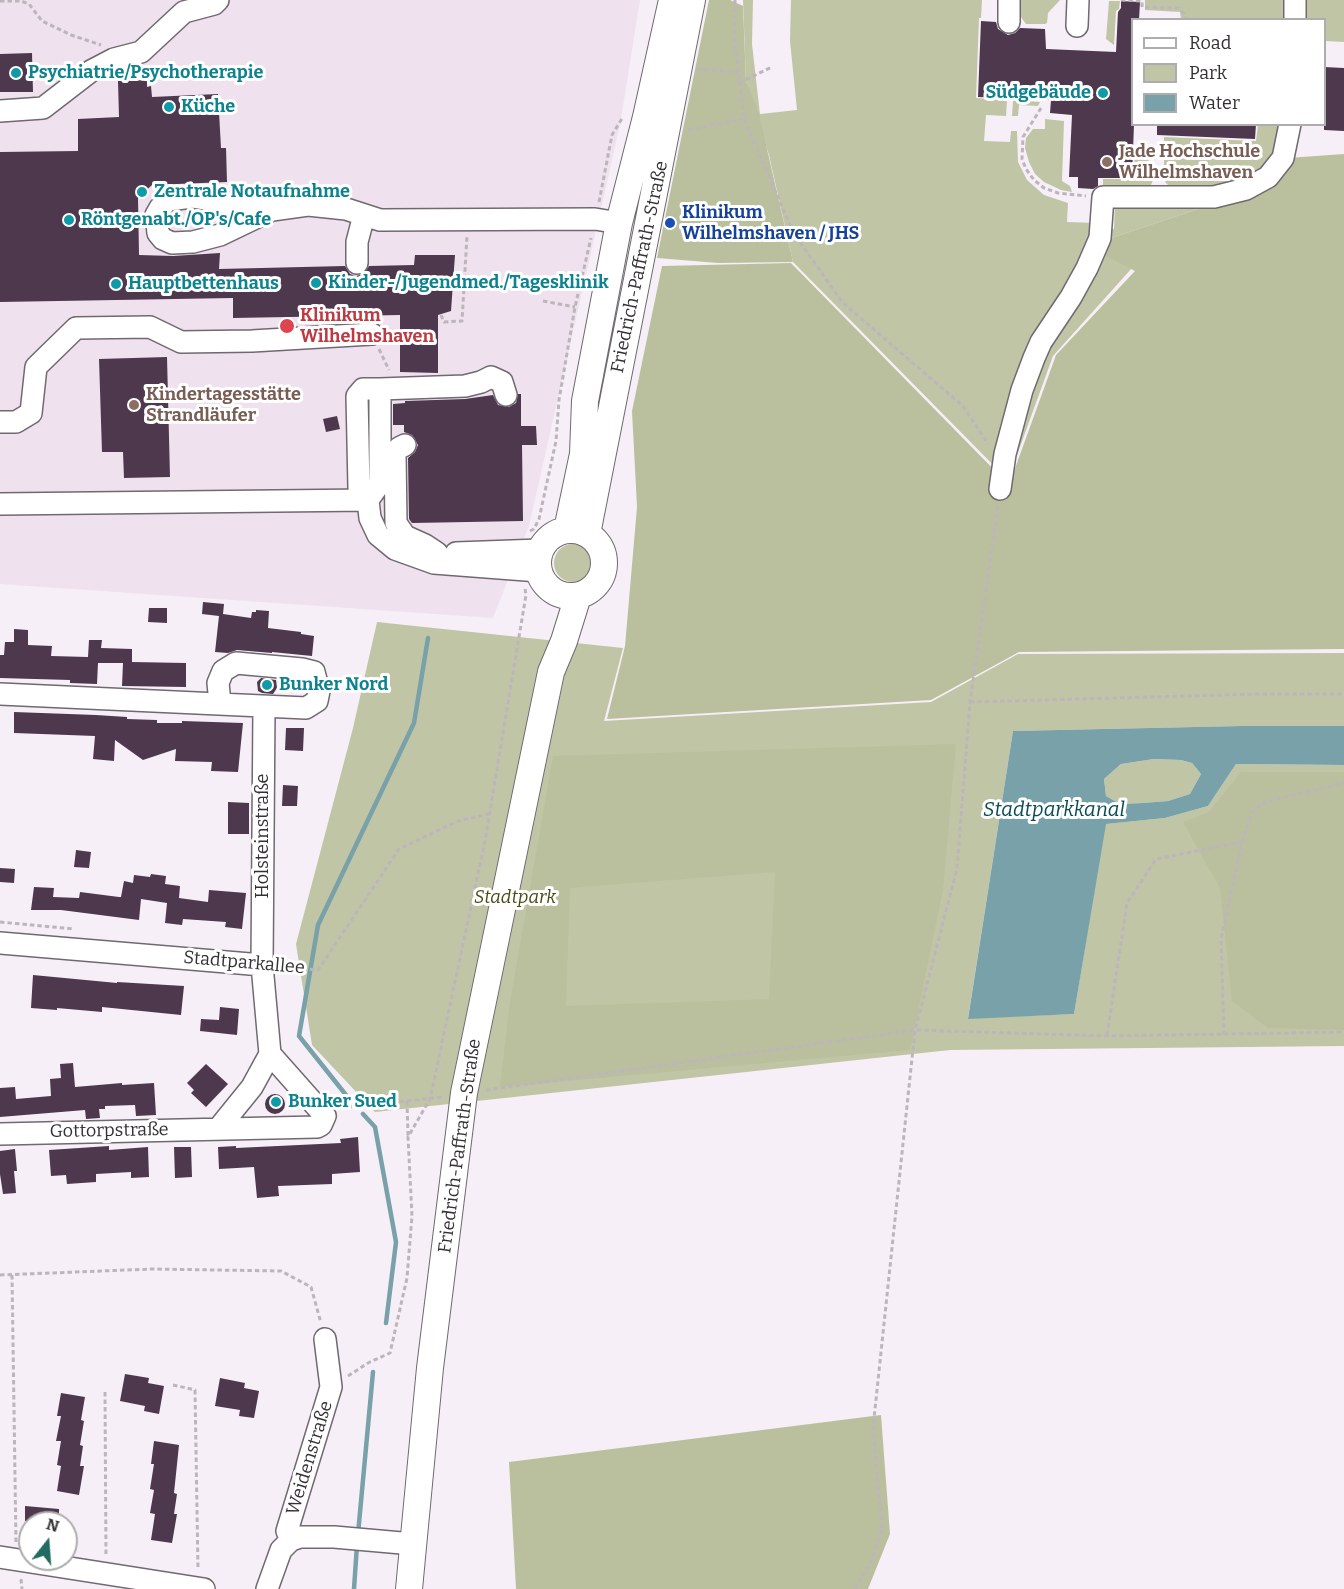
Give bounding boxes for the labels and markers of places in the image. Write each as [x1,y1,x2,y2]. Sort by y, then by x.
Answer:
place label: Psychiatrie/Psychotherapie [28,62,263,84]
marker: Psychiatrie/Psychotherapie [9,66,23,80]
place label: Südgebäude [985,82,1091,104]
marker: Südgebäude [1096,86,1110,100]
place label: Küche [181,96,235,118]
marker: Küche [162,100,176,114]
place label: Jade Hochschule Wilhelmshaven [1119,141,1260,184]
marker: Jade Hochschule Wilhelmshaven [1100,155,1114,169]
place label: Zentrale Notaufnahme [154,181,350,203]
marker: Zentrale Notaufnahme [135,185,149,199]
place label: Klinikum Wilhelmshaven / JHS [682,202,859,244]
place label: Röntgenabt./OP's/Cafe [81,209,271,231]
marker: Röntgenabt./OP's/Cafe [62,213,76,227]
marker: Klinikum Wilhelmshaven / JHS [663,216,677,230]
place label: Kinder-/Jugendmed./Tagesklinik [328,272,609,294]
place label: Hauptbettenhaus [128,273,279,295]
marker: Kinder-/Jugendmed./Tagesklinik [309,276,323,290]
marker: Hauptbettenhaus [109,277,123,291]
place label: Klinikum Wilhelmshaven [300,305,434,348]
marker: Klinikum Wilhelmshaven [278,317,296,335]
place label: Kindertagesstätte Strandläufer [146,384,301,426]
marker: Kindertagesstätte Strandläufer [127,398,141,412]
place label: Bunker Nord [279,674,388,696]
marker: Bunker Nord [260,678,274,692]
place label: Bunker Sued [288,1091,397,1113]
marker: Bunker Sued [269,1095,283,1109]

